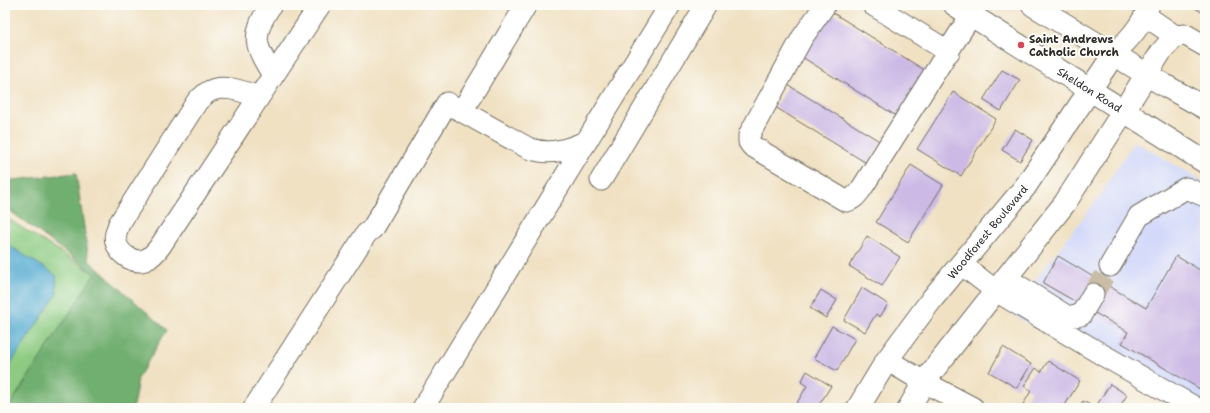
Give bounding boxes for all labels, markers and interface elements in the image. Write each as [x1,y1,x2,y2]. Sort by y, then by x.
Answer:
place label: Saint Andrews Catholic Church [1029,32,1120,60]
marker: Saint Andrews Catholic Church [1016,40,1026,50]
street label: Sheldon Road [1054,64,1124,116]
street label: Woodforest Boulevard [945,182,1032,282]

